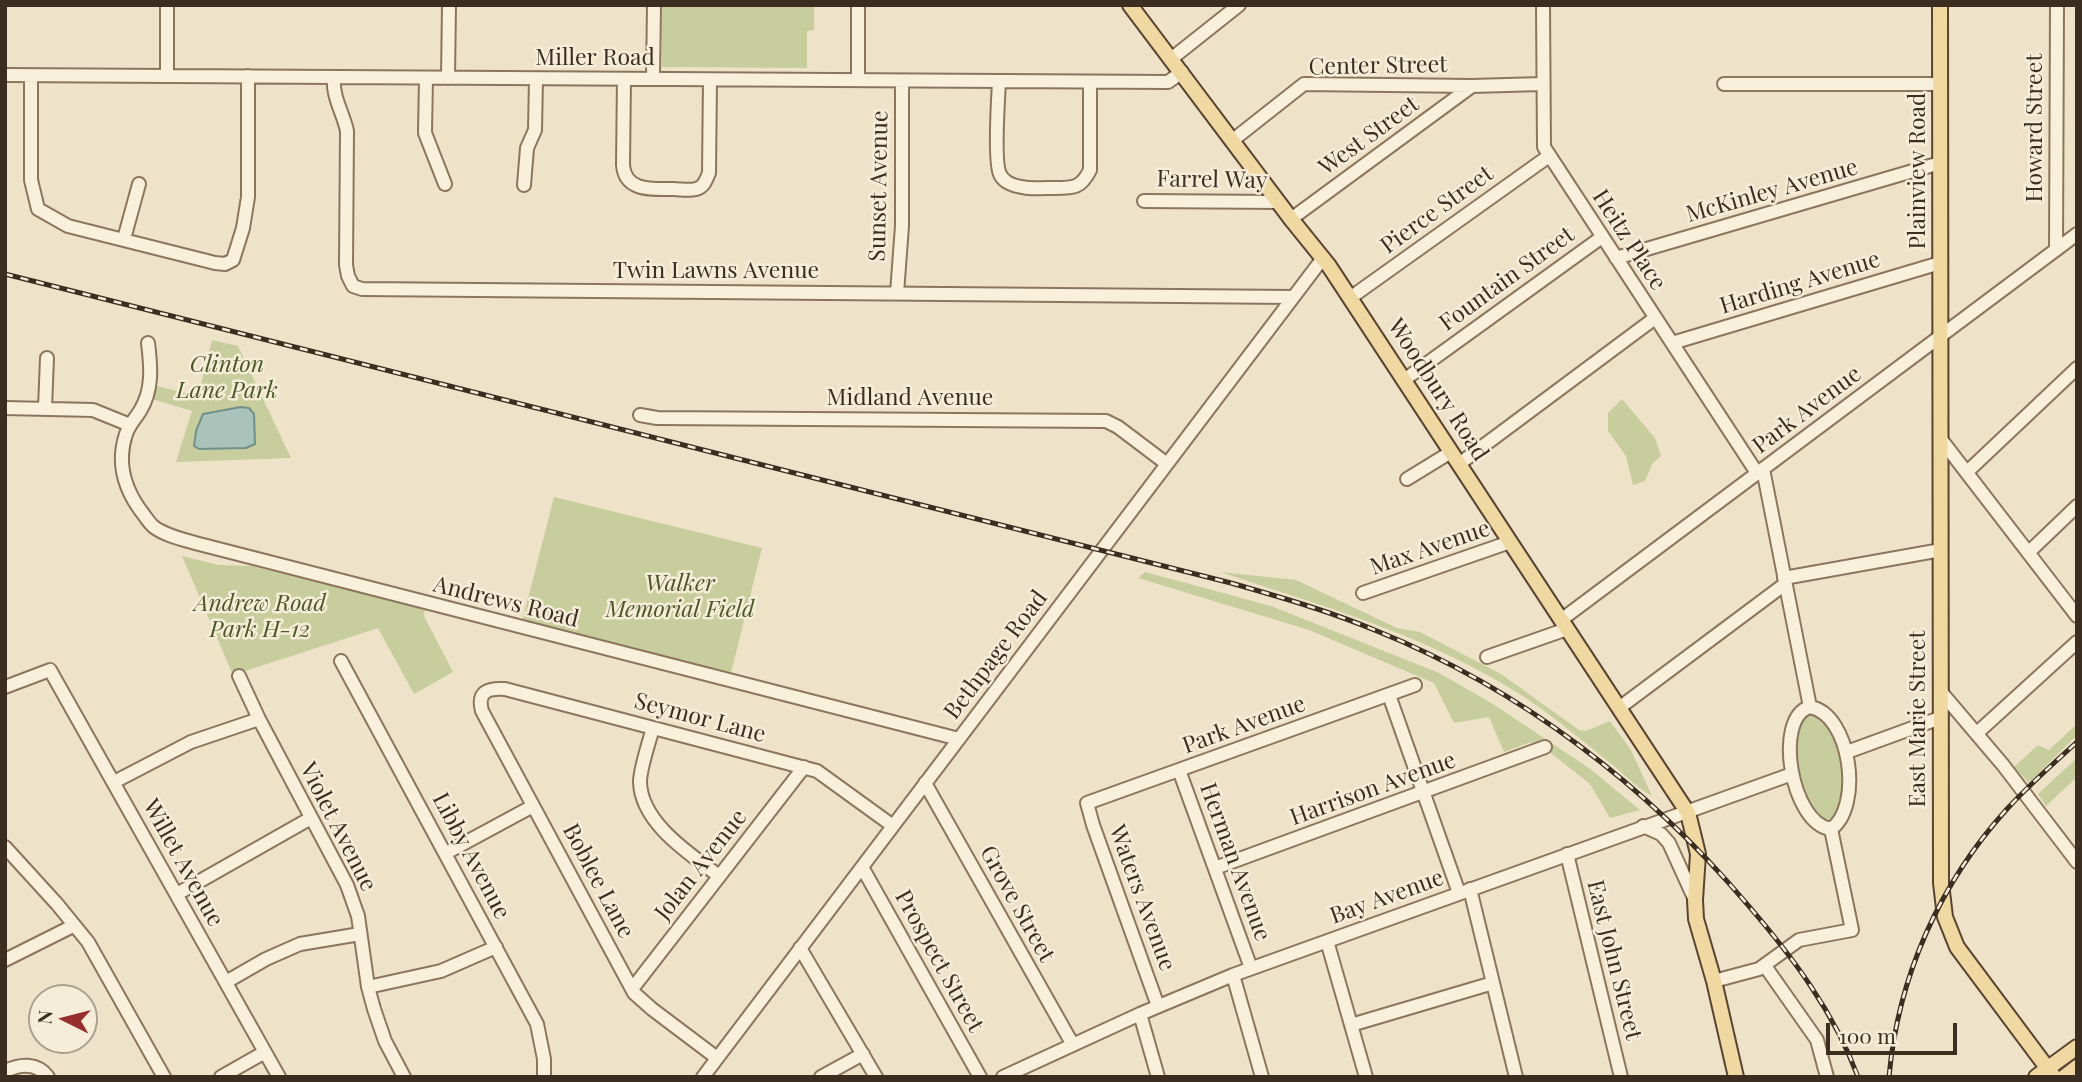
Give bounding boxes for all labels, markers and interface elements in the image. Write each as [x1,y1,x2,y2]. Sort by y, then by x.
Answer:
street label: Miller Road [535,44,655,72]
street label: Center Street [1308,51,1448,81]
street label: Howard Street [2021,53,2049,203]
street label: West Street [1314,91,1424,181]
street label: Plainview Road [1904,93,1932,249]
street label: Sunset Avenue [864,110,894,262]
street label: McKinley Avenue [1683,153,1861,229]
street label: Pierce Street [1376,160,1498,260]
street label: Farrel Way [1156,165,1268,195]
street label: Heitz Place [1586,185,1672,295]
street label: Fountain Street [1434,221,1580,337]
street label: Harding Avenue [1717,246,1883,320]
street label: Twin Lawns Avenue [613,257,819,285]
street label: Woodbury Road [1382,314,1494,466]
park label: Clinton Lane Park [176,351,278,405]
street label: Park Avenue [1747,360,1867,460]
street label: Midland Avenue [827,384,993,412]
street label: Max Avenue [1366,515,1494,581]
park label: Walker Memorial Field [606,570,754,624]
street label: Andrews Road [430,571,582,633]
street label: Bethpage Road [939,585,1053,725]
park label: Andrew Road Park H-12 [194,590,326,644]
street label: East Marie Street [1904,630,1932,808]
street label: Seymor Lane [631,687,769,749]
street label: Park Avenue [1179,690,1309,760]
street label: Harrison Avenue [1286,746,1460,832]
street label: Violet Avenue [294,758,382,896]
street label: Herman Avenue [1194,779,1276,945]
street label: Libby Avenue [426,788,516,924]
street label: Willet Avenue [137,795,229,931]
street label: Jolan Avenue [649,804,753,926]
street label: Boblee Lane [556,819,640,943]
street label: Waters Avenue [1103,821,1181,975]
street label: Grove Street [974,841,1060,967]
street label: Bay Avenue [1326,864,1448,930]
street label: East John Street [1581,877,1647,1043]
street label: Prospect Street [889,885,989,1037]
north arrow [28,984,98,1054]
text: N [30,1009,58,1025]
scale bar [1830,1009,1961,1052]
text: 100 m [1839,1021,1896,1049]

